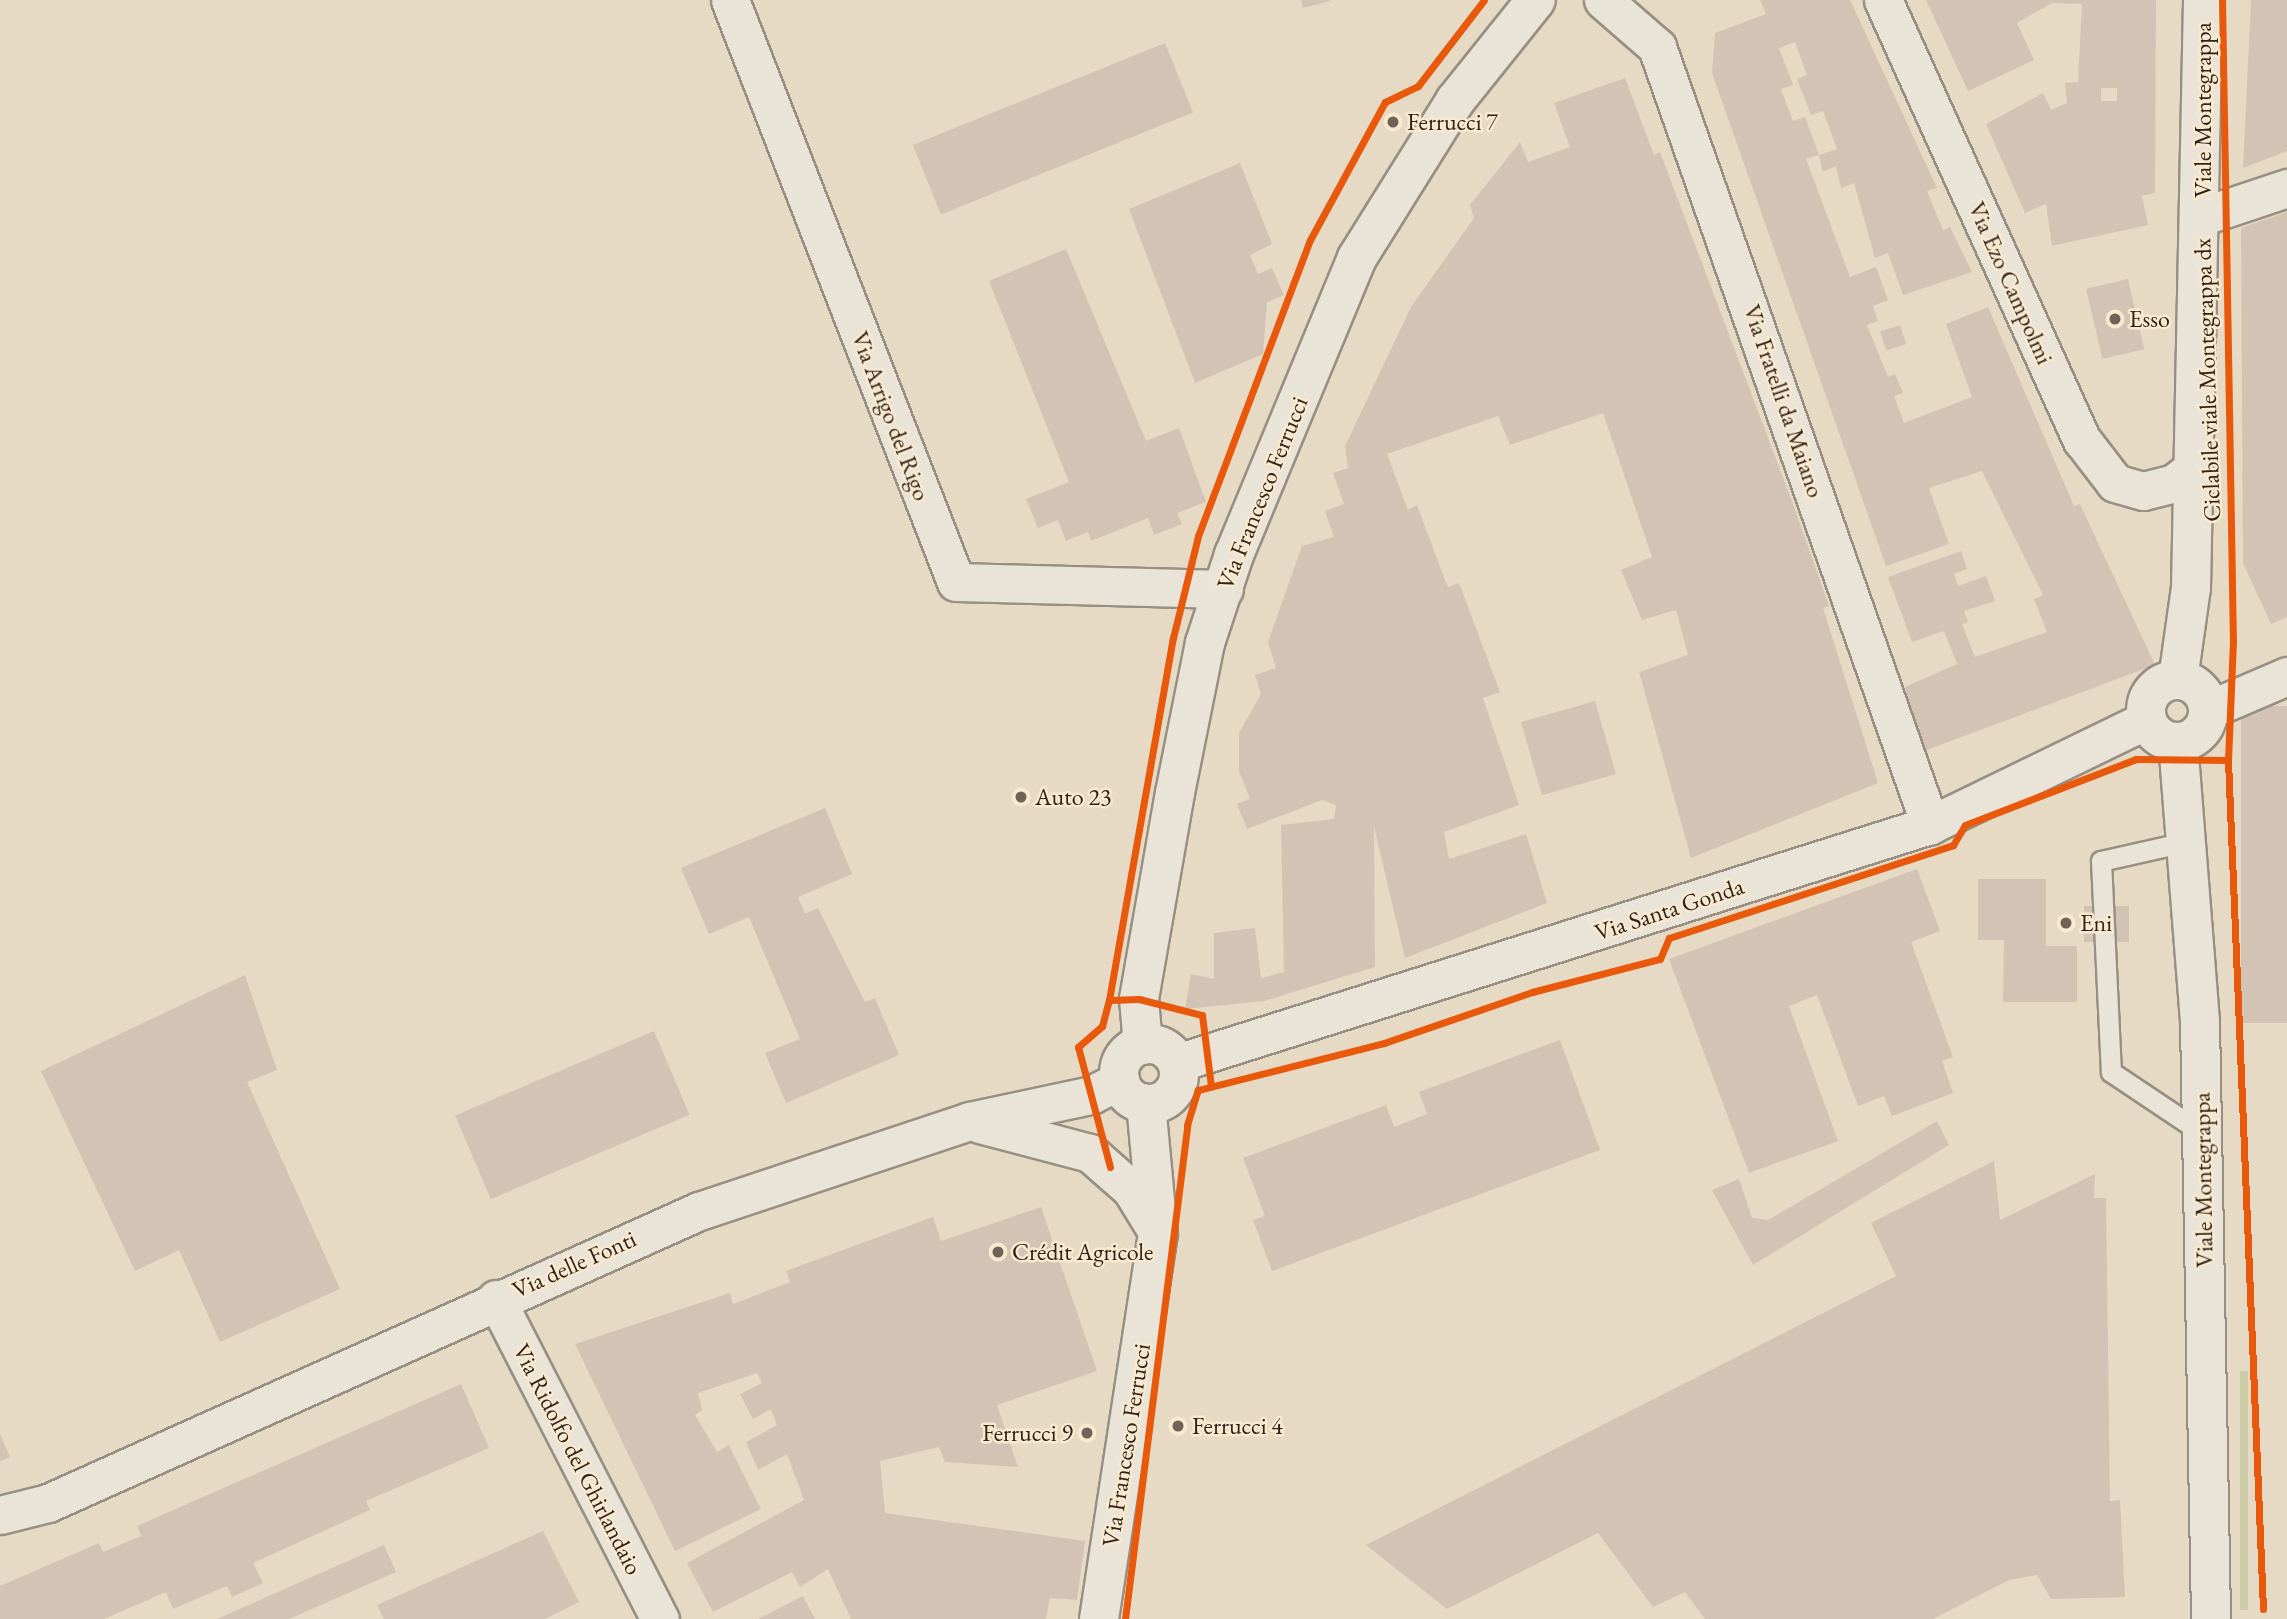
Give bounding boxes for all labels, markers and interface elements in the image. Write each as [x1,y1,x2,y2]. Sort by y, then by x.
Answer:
street label: Viale Montegrappa [2189,22,2217,198]
place label: Ferrucci 7 [1407,108,1498,136]
marker: Ferrucci 7 [1385,114,1401,130]
street label: Via Ezo Campolmi [1962,197,2060,369]
street label: Ciclabile viale Montegrappa dx [2188,238,2226,522]
street label: Via Fratelli da Maiano [1737,301,1831,501]
place label: Esso [2129,305,2170,333]
marker: Esso [2107,311,2123,327]
street label: Via Arrigo del Rigo [845,327,937,505]
street label: Via Francesco Ferrucci [1210,392,1314,594]
place label: Auto 23 [1035,783,1112,811]
marker: Auto 23 [1013,789,1029,805]
street label: Via Santa Gonda [1591,871,1747,947]
place label: Eni [2080,909,2112,937]
marker: Eni [2058,915,2074,931]
street label: Viale Montegrappa [2187,1092,2219,1268]
street label: Via delle Fonti [508,1224,640,1304]
place label: Crédit Agricole [1012,1238,1153,1266]
marker: Crédit Agricole [990,1244,1006,1260]
street label: Via Ridolfo del Ghirlandaio [507,1339,649,1579]
street label: Via Francesco Ferrucci [1096,1341,1156,1549]
place label: Ferrucci 4 [1192,1412,1283,1440]
marker: Ferrucci 4 [1170,1418,1186,1434]
place label: Ferrucci 9 [982,1419,1073,1447]
marker: Ferrucci 9 [1079,1425,1095,1441]

